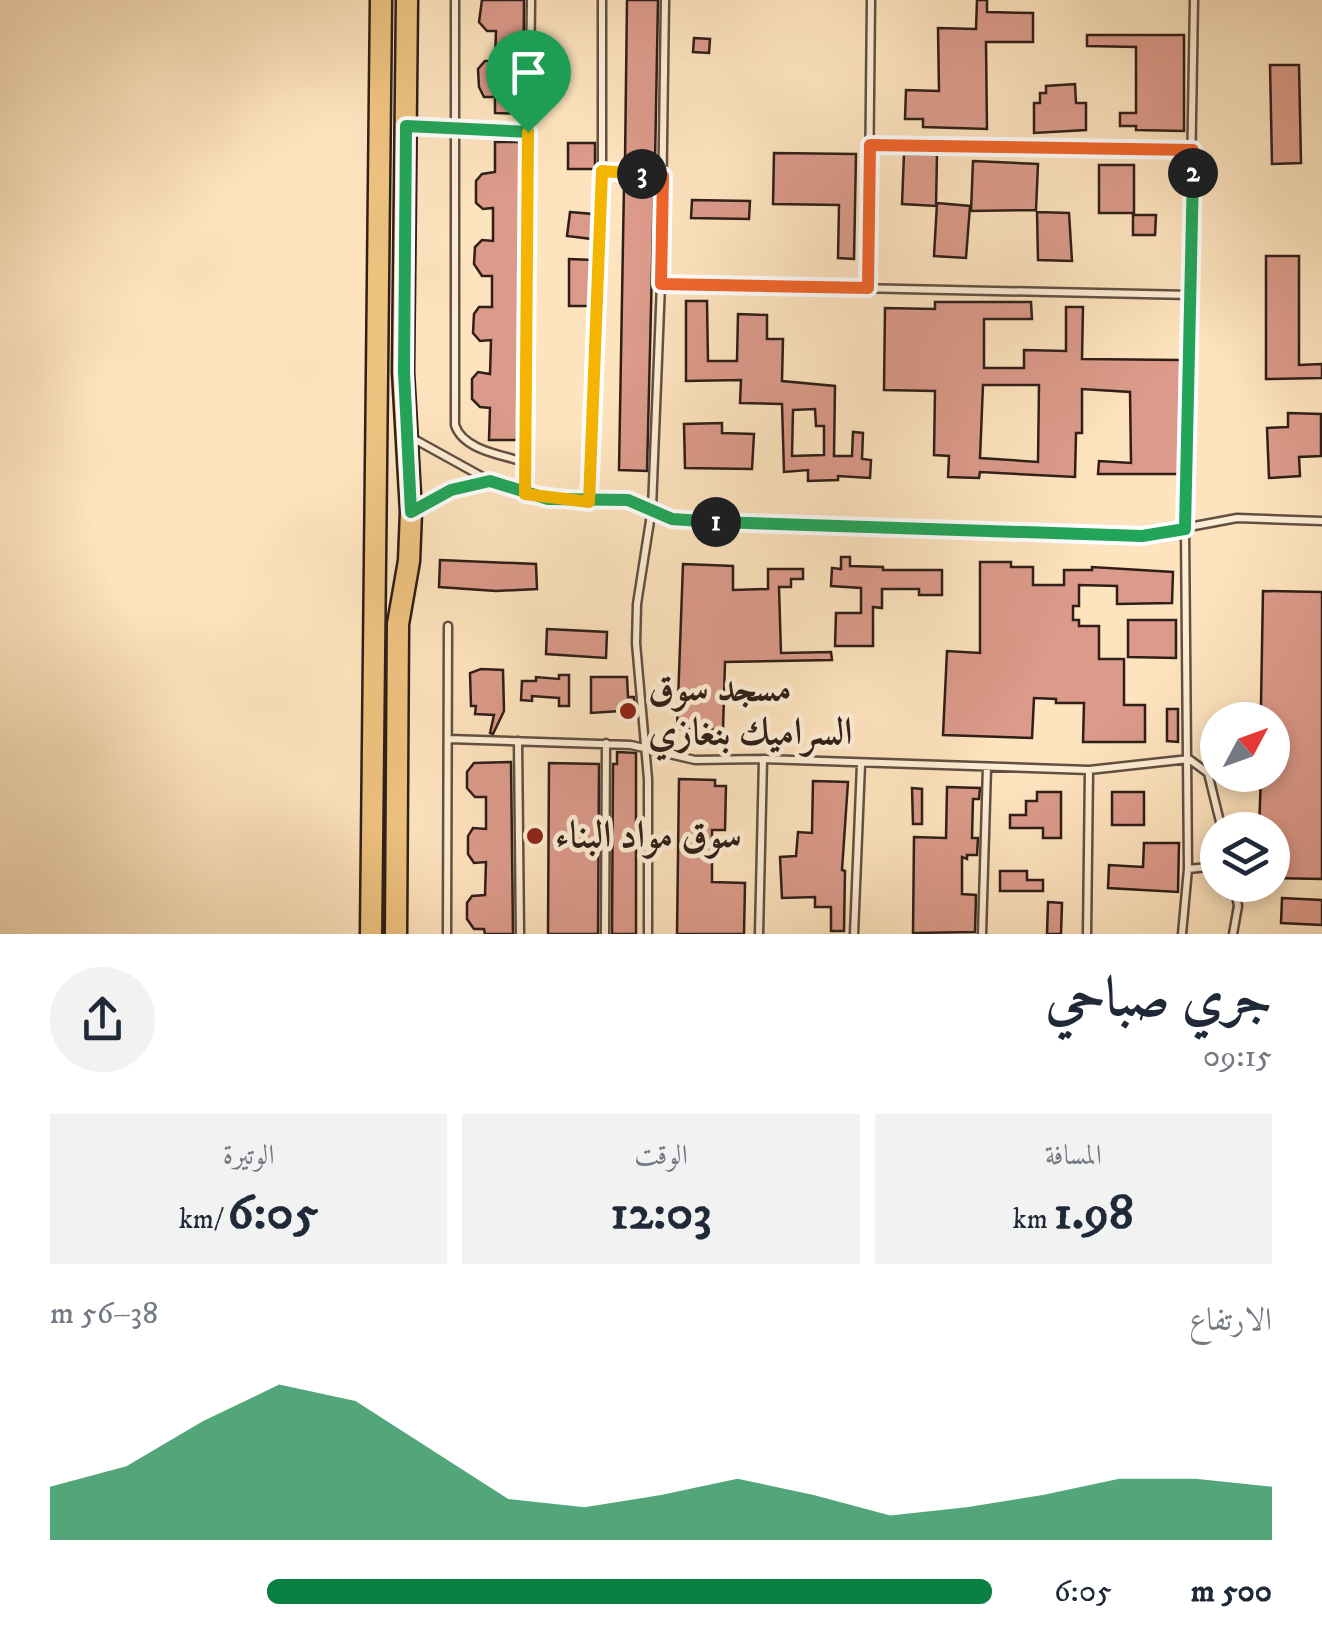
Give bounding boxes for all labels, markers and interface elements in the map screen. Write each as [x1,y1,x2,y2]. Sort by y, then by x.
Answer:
pin [486,30,571,133]
icon: arrive [501,45,556,100]
pin: 2 [1168,148,1218,198]
pin: 3 [617,149,667,199]
text: 2 [1186,155,1200,190]
text: 3 [637,156,647,191]
pin: 1 [691,497,741,547]
text: 1 [711,504,721,539]
place label: مسجد سوق السراميك بنغازي [648,665,853,761]
marker: مسجد سوق السراميك بنغازي [617,700,639,722]
north arrow [1200,702,1290,792]
map controls [1200,702,1290,902]
place label: سوق مواد البناء [555,812,742,860]
button: layers [1200,812,1290,902]
marker: سوق مواد البناء [524,825,546,847]
text: جري صباحي [1045,965,1272,1034]
button: share [50,967,155,1072]
text: 09:15 [1203,1037,1272,1077]
text: الوتيرة [223,1138,275,1173]
text: الوقت [634,1138,688,1173]
text: المسافة [1045,1138,1102,1173]
text: 6:05 [228,1182,318,1245]
text: 12:03 [610,1182,712,1245]
text: 1.98 [1054,1182,1134,1245]
text: /km [179,1202,228,1237]
text: km [1013,1202,1054,1237]
text: 38–56 m [50,1294,158,1334]
text: الارتفاع [1189,1301,1272,1341]
text: 6:05 [1054,1572,1112,1612]
text: 500 m [1191,1572,1272,1612]

